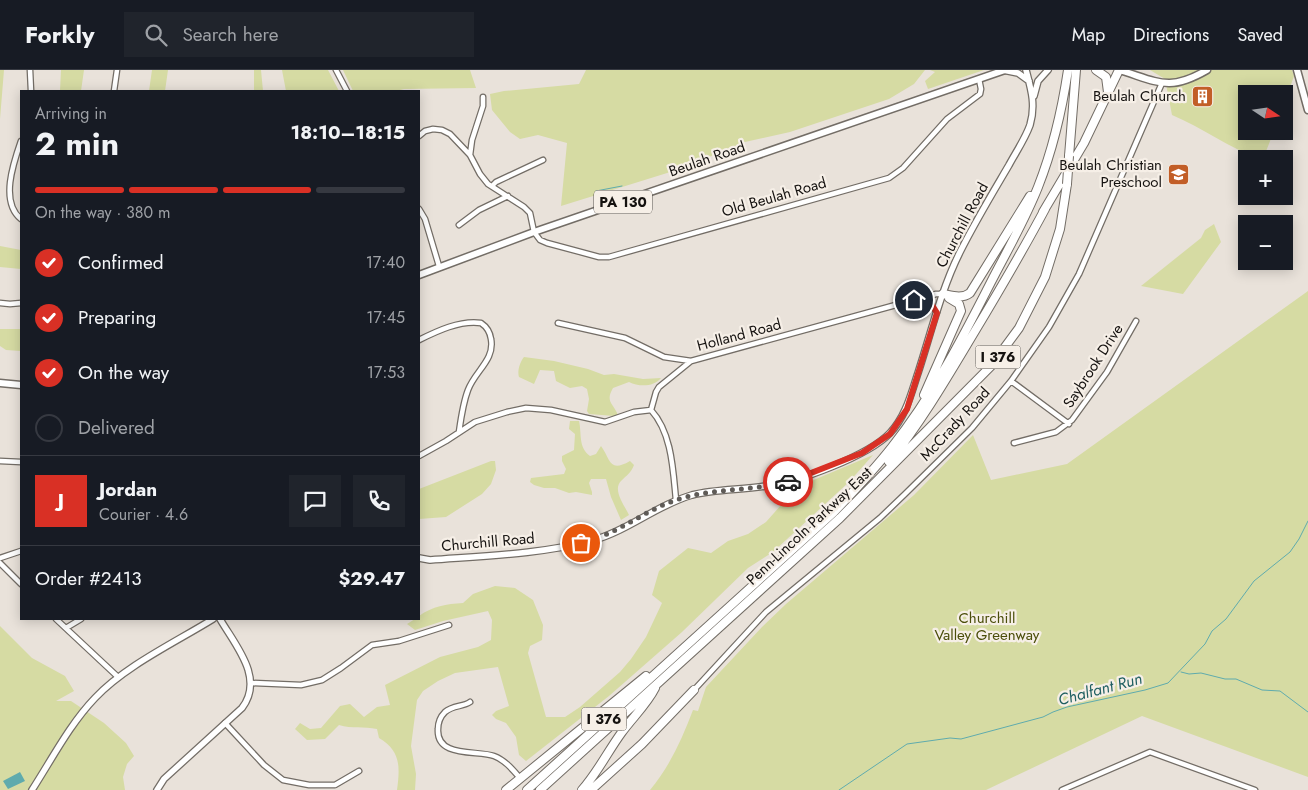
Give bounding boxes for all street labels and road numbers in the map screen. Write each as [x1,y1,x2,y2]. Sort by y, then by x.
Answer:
street label: Beulah Road [666,136,748,182]
street label: Old Beulah Road [719,172,829,222]
street label: Churchill Road [930,178,994,272]
road number: PA 130 [594,190,652,214]
street label: Holland Road [694,313,784,357]
street label: Saybrook Drive [1058,319,1129,412]
road number: I 376 [976,346,1020,368]
street label: McCrady Road [915,382,995,466]
street label: Penn-Lincoln Parkway East [741,462,877,590]
street label: Churchill Road [440,527,536,557]
road number: I 376 [582,708,626,731]

